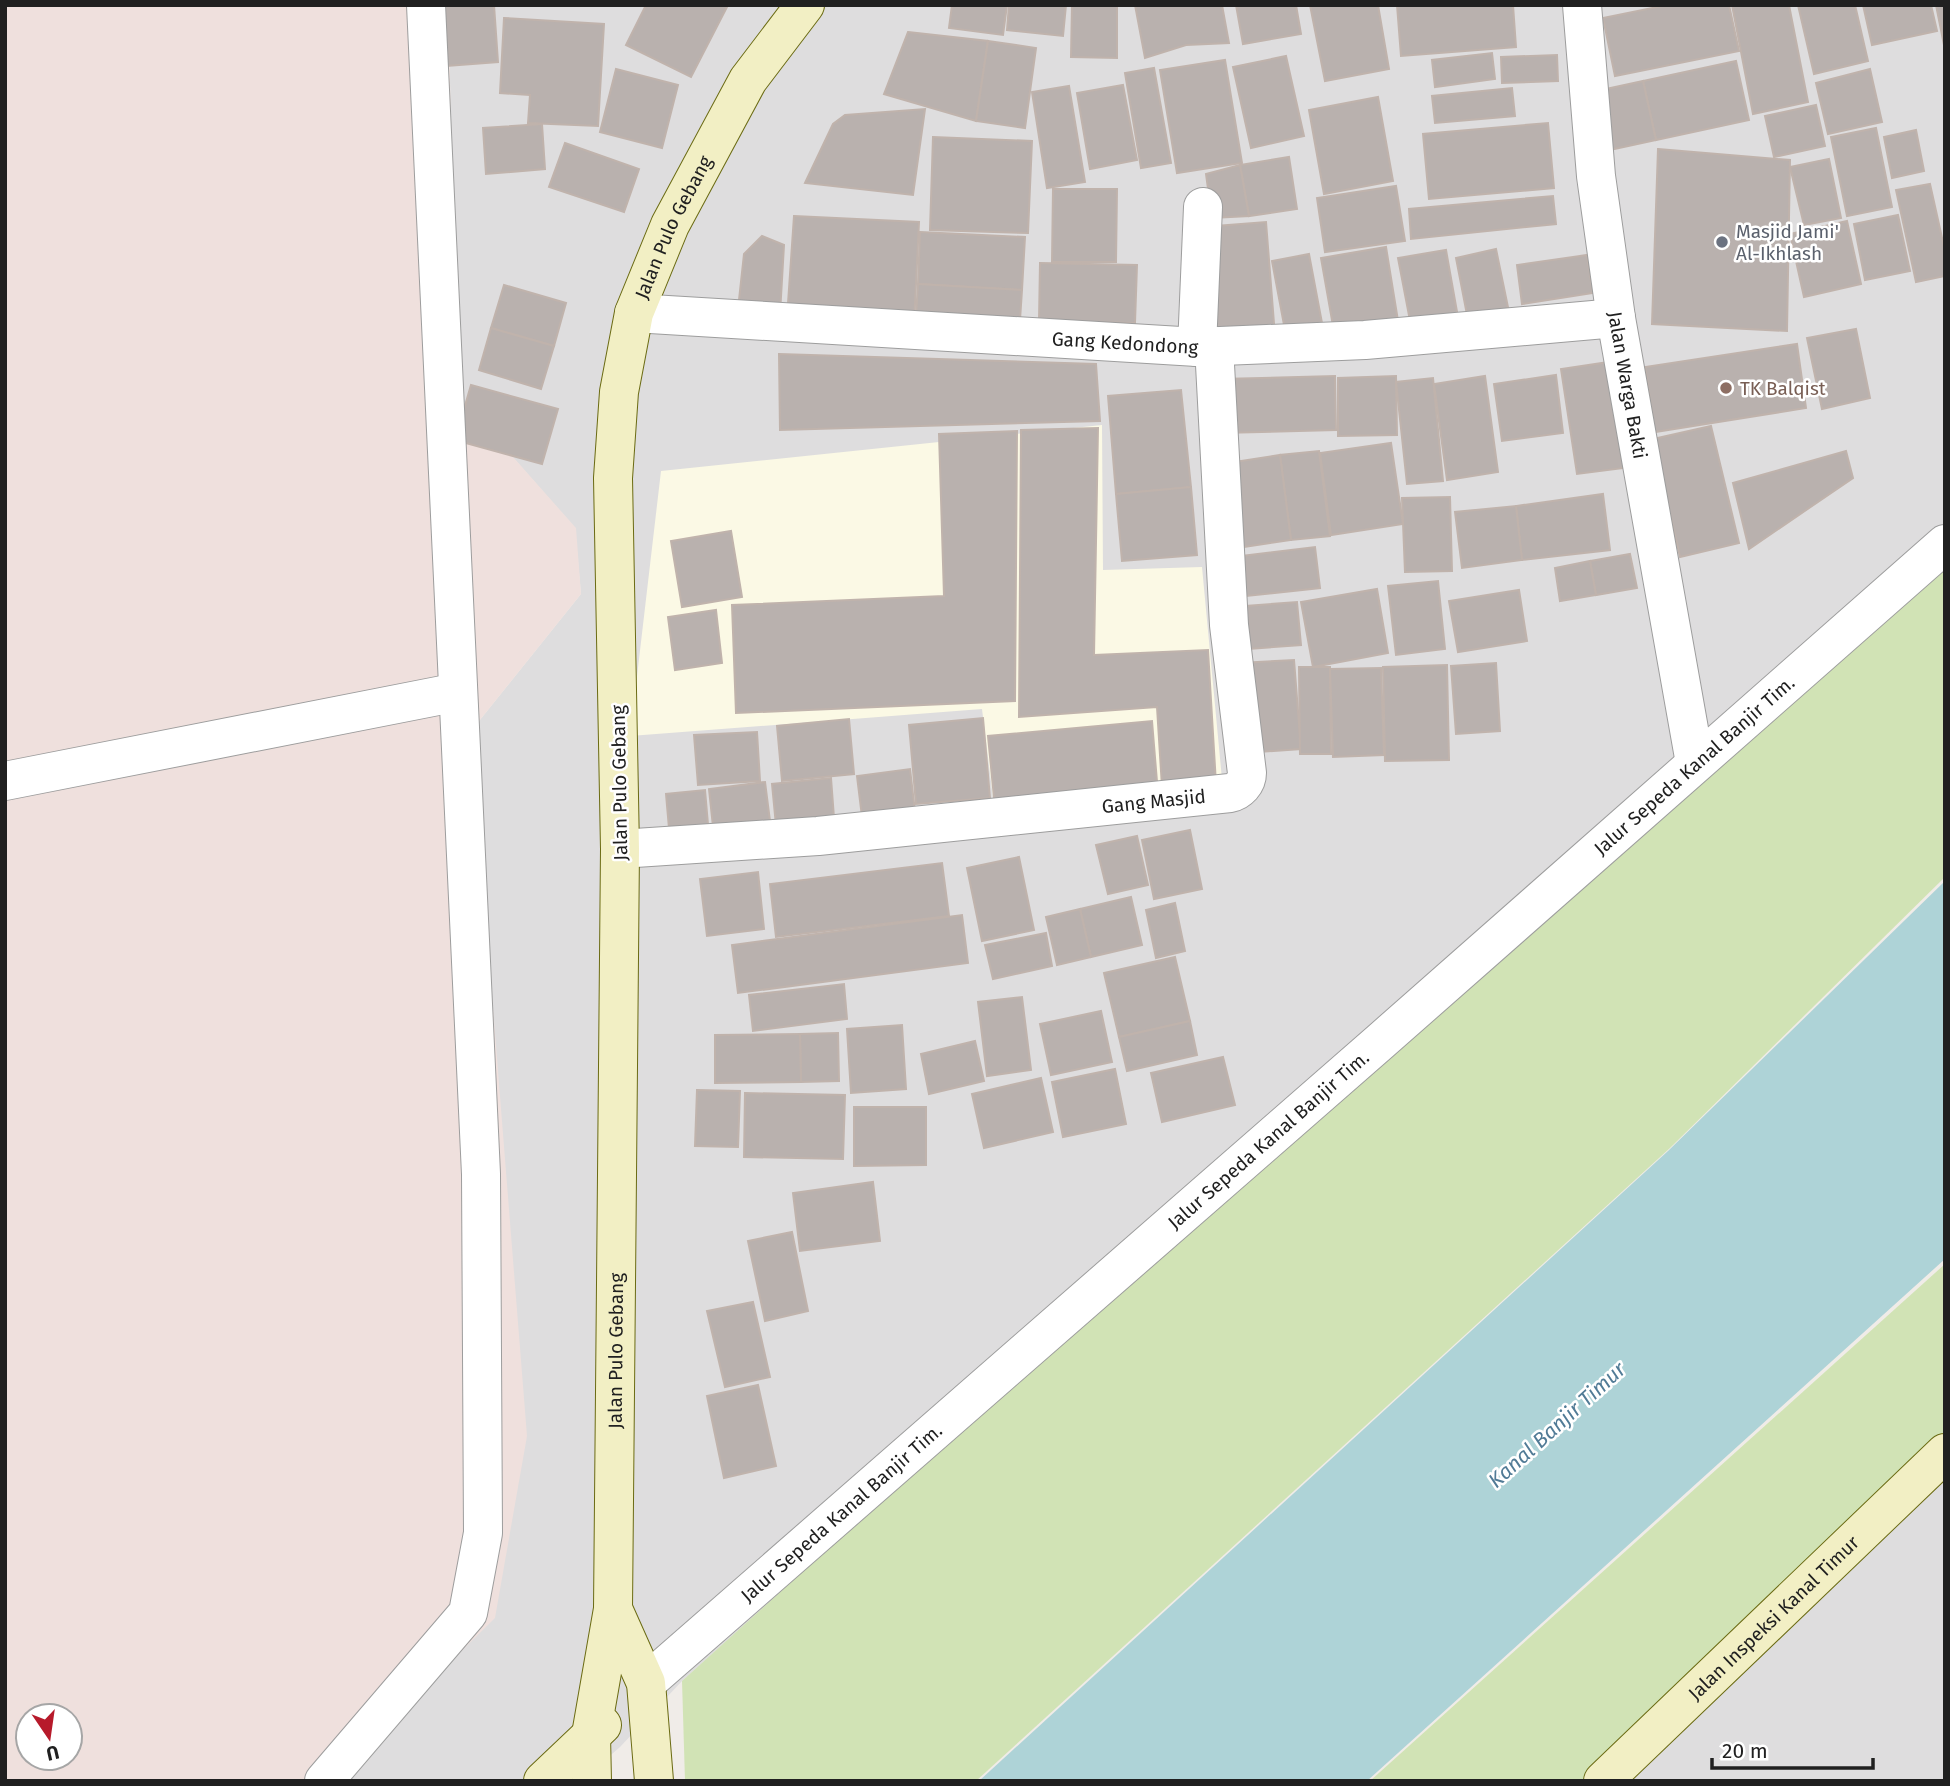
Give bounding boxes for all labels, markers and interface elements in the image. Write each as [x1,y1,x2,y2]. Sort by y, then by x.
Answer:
street label: Jalan Pulo Gebang [630,152,717,302]
place label: Masjid Jami' Al-Ikhlash [1736,220,1839,265]
marker: Masjid Jami' Al-Ikhlash [1714,234,1730,250]
street label: Jalan Warga Bakti [1603,310,1652,461]
street label: Gang Kedondong [1051,327,1199,359]
place label: TK Balqist [1740,377,1826,400]
marker: TK Balqist [1718,380,1734,396]
street label: Jalur Sepeda Kanal Banjir Tim. [1589,671,1799,860]
street label: Jalan Pulo Gebang [607,705,632,861]
street label: Gang Masjid [1101,785,1207,818]
street label: Jalur Sepeda Kanal Banjir Tim. [1163,1046,1374,1234]
street label: Jalan Pulo Gebang [604,1273,628,1429]
water label: Kanal Banjir Timur [1483,1356,1632,1494]
street label: Jalur Sepeda Kanal Banjir Tim. [736,1419,947,1607]
street label: Jalan Inspeksi Kanal Timur [1684,1531,1864,1705]
north arrow [14,1702,84,1772]
scale bar [1712,1726,1873,1770]
text: 20 m [1722,1738,1768,1764]
text: U [44,1740,61,1766]

